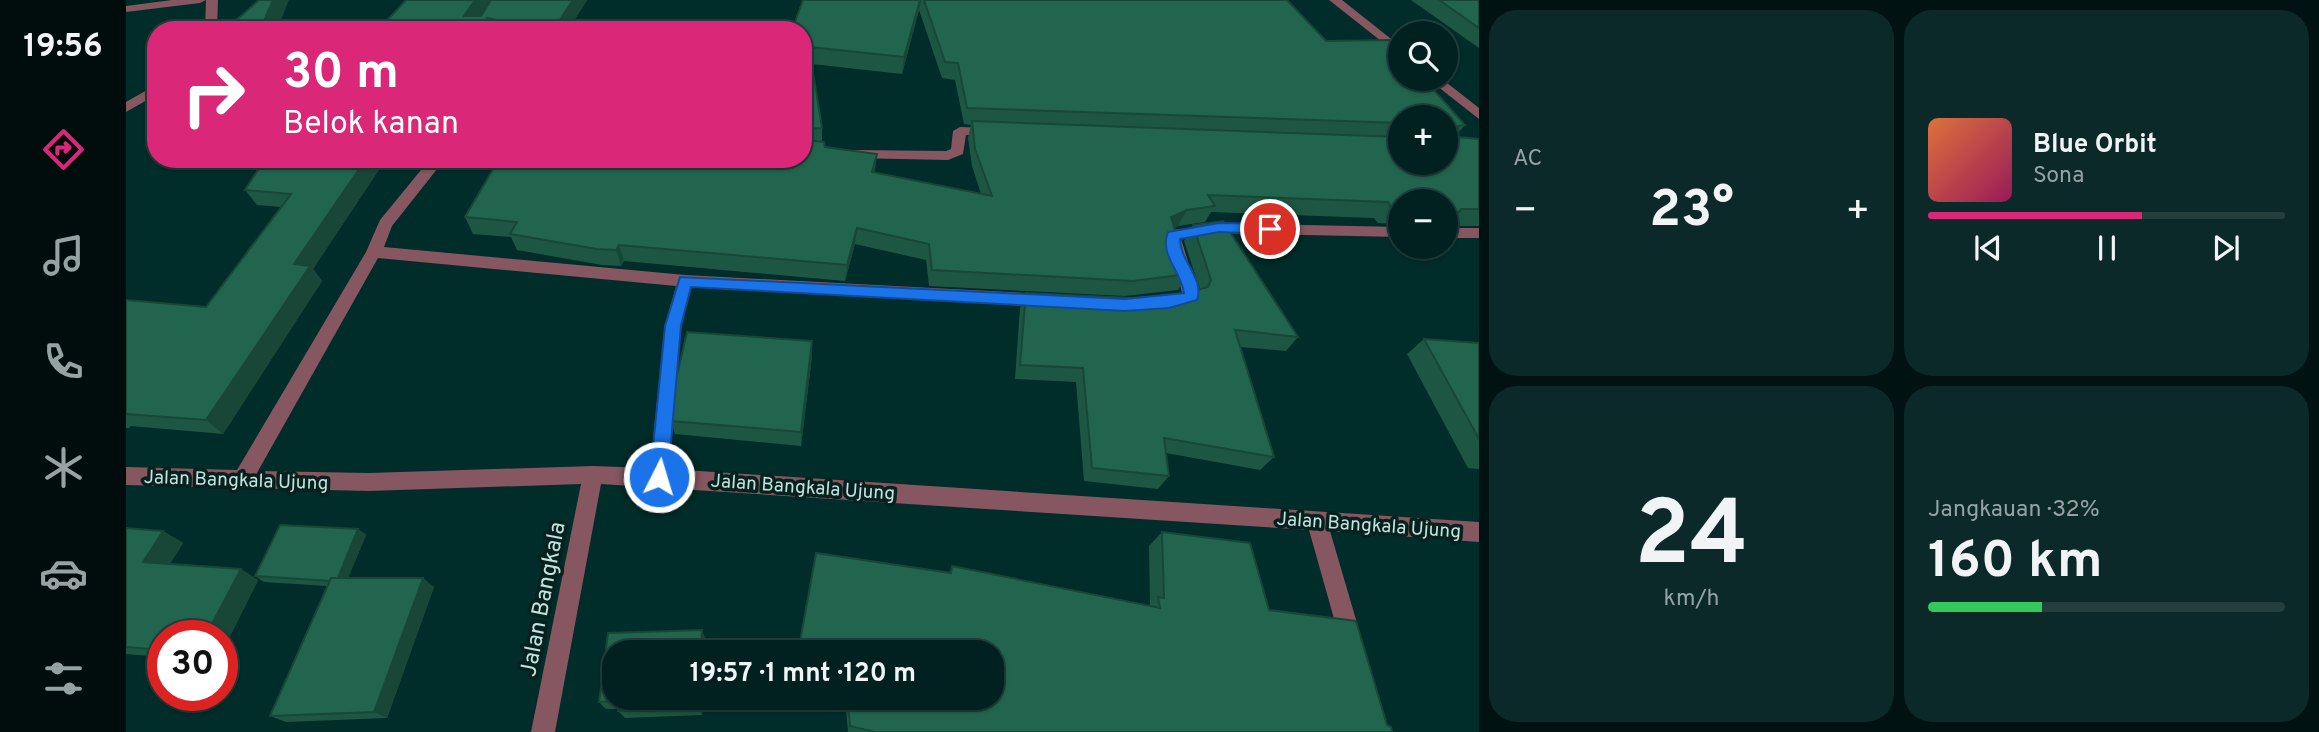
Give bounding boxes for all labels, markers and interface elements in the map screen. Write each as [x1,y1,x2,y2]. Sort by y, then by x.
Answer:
map controls [1388,21,1458,259]
button: search [1388,21,1458,91]
text: 19:56 [23,28,103,68]
text: 30 m [283,44,399,106]
icon: right [168,49,259,140]
text: Belok kanan [283,105,459,145]
button: + [1388,105,1458,175]
icon: directions [39,125,88,174]
text: Blue Orbit [2033,129,2157,162]
text: AC [1513,145,1542,174]
text: Sona [2033,162,2084,191]
text: 23° [1649,179,1734,245]
text: − [1513,188,1538,237]
text: + [1845,188,1870,237]
button: − [1388,189,1458,259]
pin [1240,199,1300,259]
icon: arrive [1251,210,1289,248]
icon: previous [1969,229,2007,267]
icon: pause [2088,229,2126,267]
icon: next [2207,229,2245,267]
icon: music [39,231,88,280]
icon: phone [39,337,88,386]
position arrow [622,440,696,514]
icon: climate [39,443,88,492]
street label: Jalan Bangkala Ujung [143,466,329,496]
street label: Jalan Bangkala Ujung [710,470,896,506]
text: 24 [1634,482,1749,597]
text: Jangkauan · 32% [1928,496,2100,525]
street label: Jalan Bangkala Ujung [1276,508,1462,544]
street label: Jalan Bangkala [515,520,574,679]
text: 160 km [1928,530,2103,596]
icon: car [39,549,88,598]
text: km/h [1664,585,1719,614]
speed limit sign: 30 [147,620,238,711]
icon: filters [39,654,88,703]
text: 19:57 · 1 mnt · 120 m [690,658,916,691]

